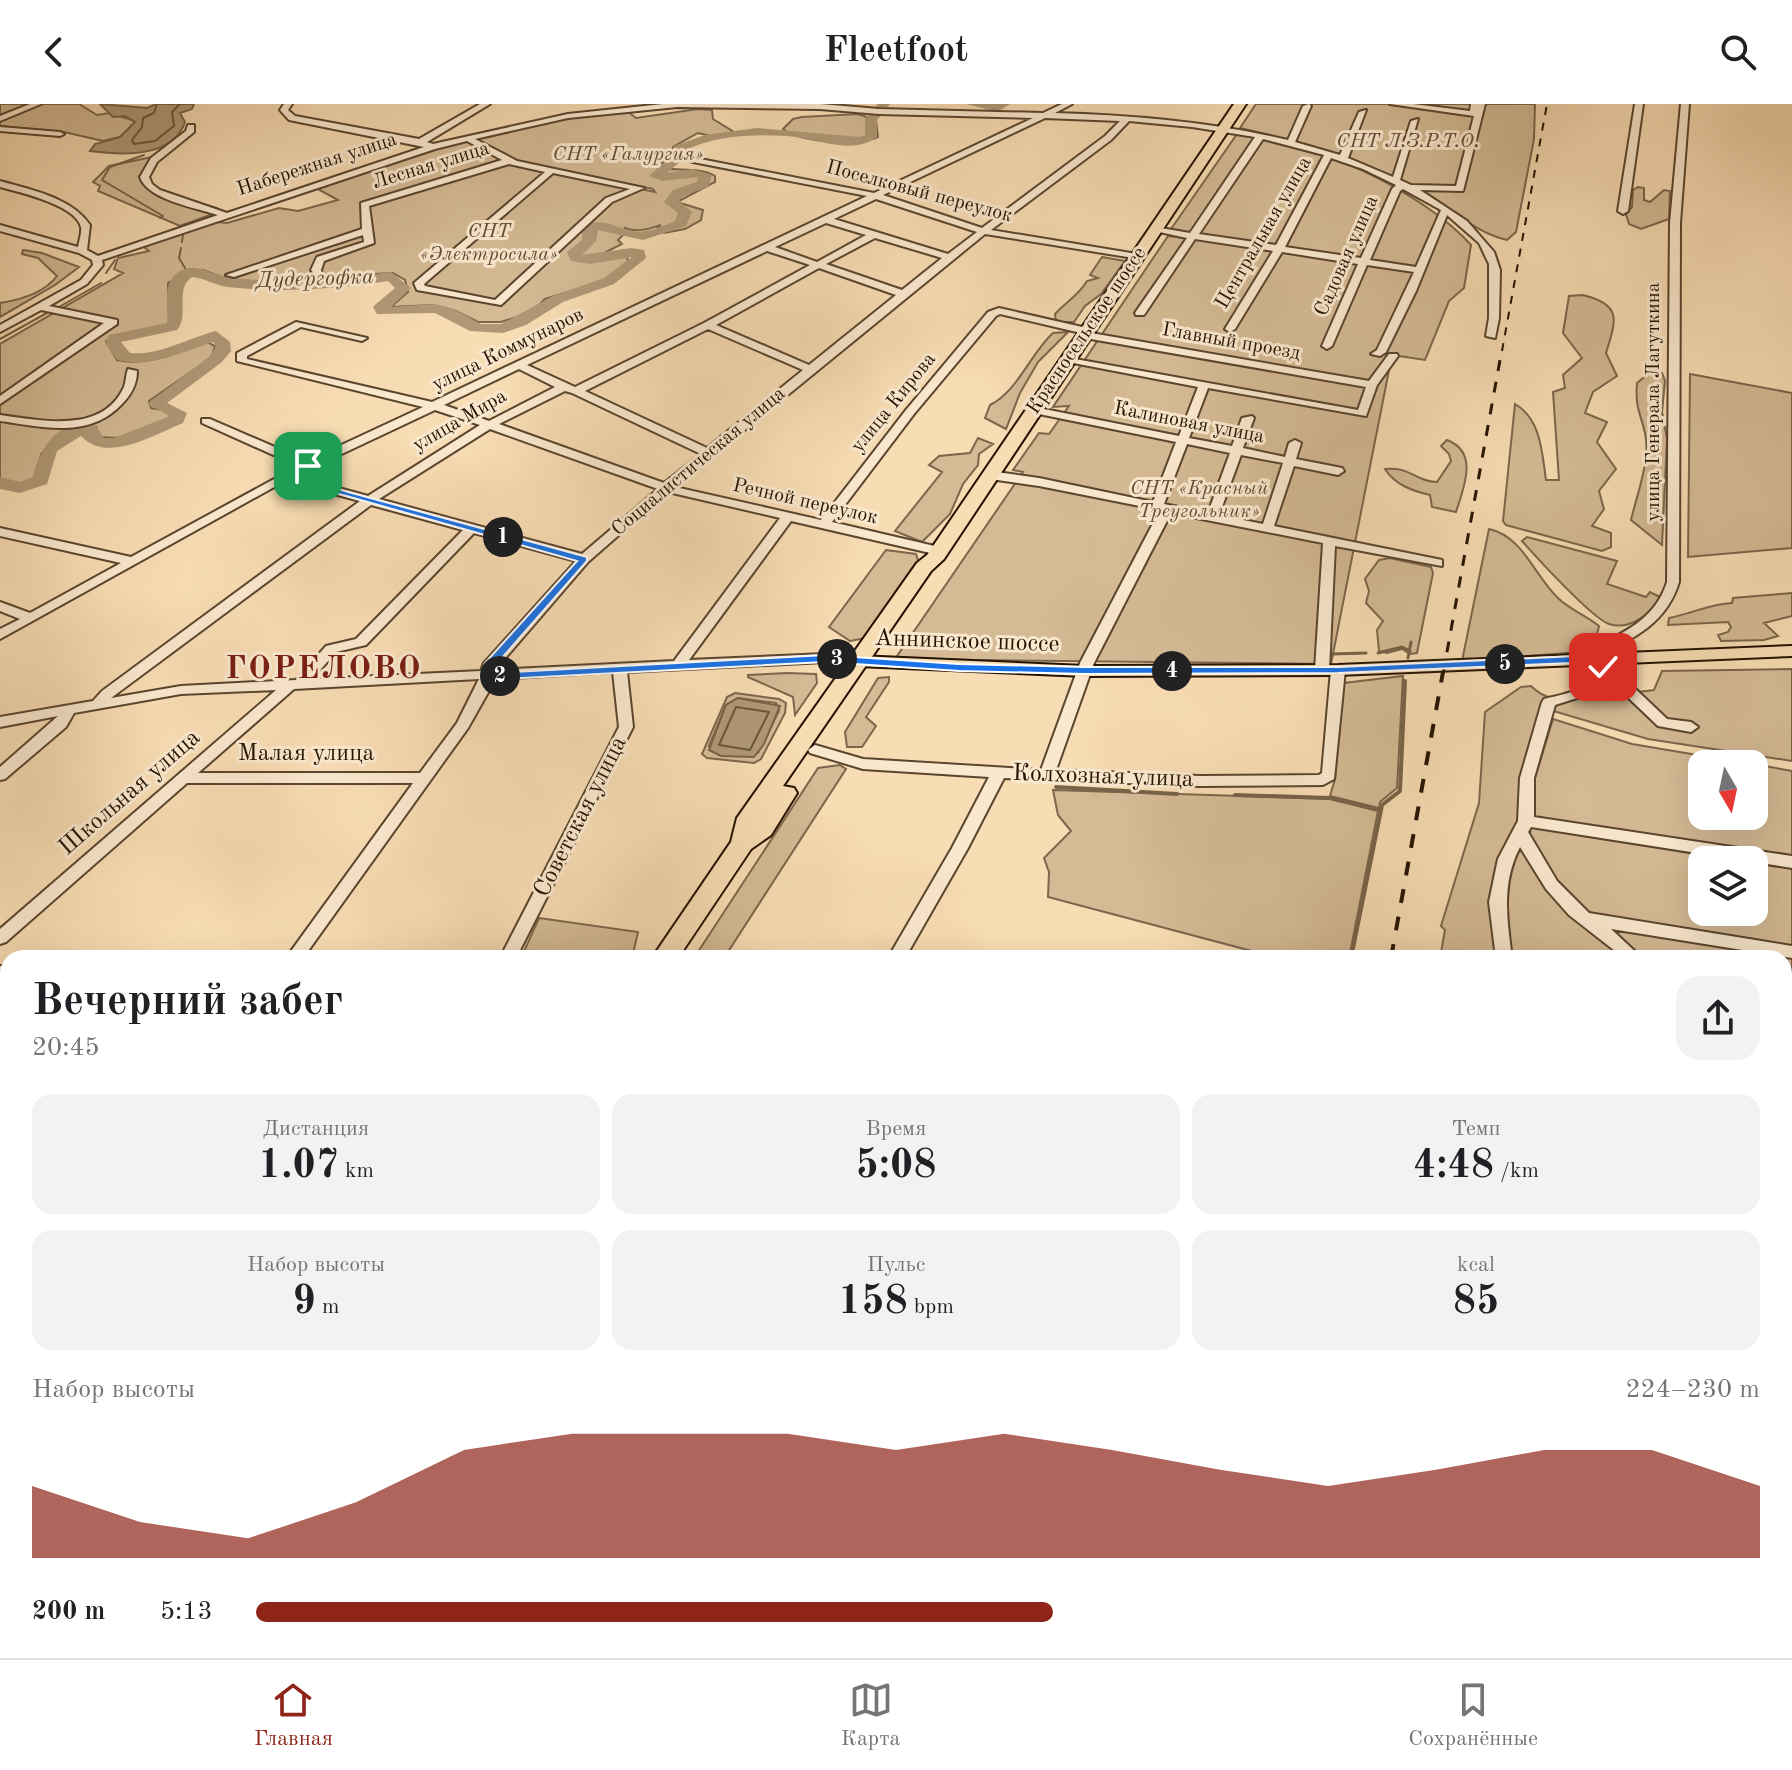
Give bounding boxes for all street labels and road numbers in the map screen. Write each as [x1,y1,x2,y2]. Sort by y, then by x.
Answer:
street label: Набережная улица [235,130,399,200]
street label: Лесная улица [370,139,492,193]
street label: Центральная улица [1212,153,1316,313]
street label: Поселковый переулок [824,157,1014,227]
street label: Садовая улица [1311,193,1383,319]
street label: Красносельское шоссе [1024,244,1150,418]
street label: улица Генерала Лагуткина [1644,282,1664,522]
street label: улица Коммунаров [429,305,587,395]
street label: Главный проезд [1160,320,1302,364]
street label: улица Кирова [848,349,940,457]
street label: Социалистическая улица [608,384,790,540]
street label: улица Мира [410,386,510,456]
street label: Калиновая улица [1112,399,1266,447]
street label: Речной переулок [731,476,879,528]
street label: Аннинское шоссе [874,627,1060,657]
street label: Школьная улица [55,725,205,860]
street label: Советская улица [530,733,632,901]
street label: Малая улица [238,742,374,766]
street label: Колхозная улица [1012,762,1194,792]

